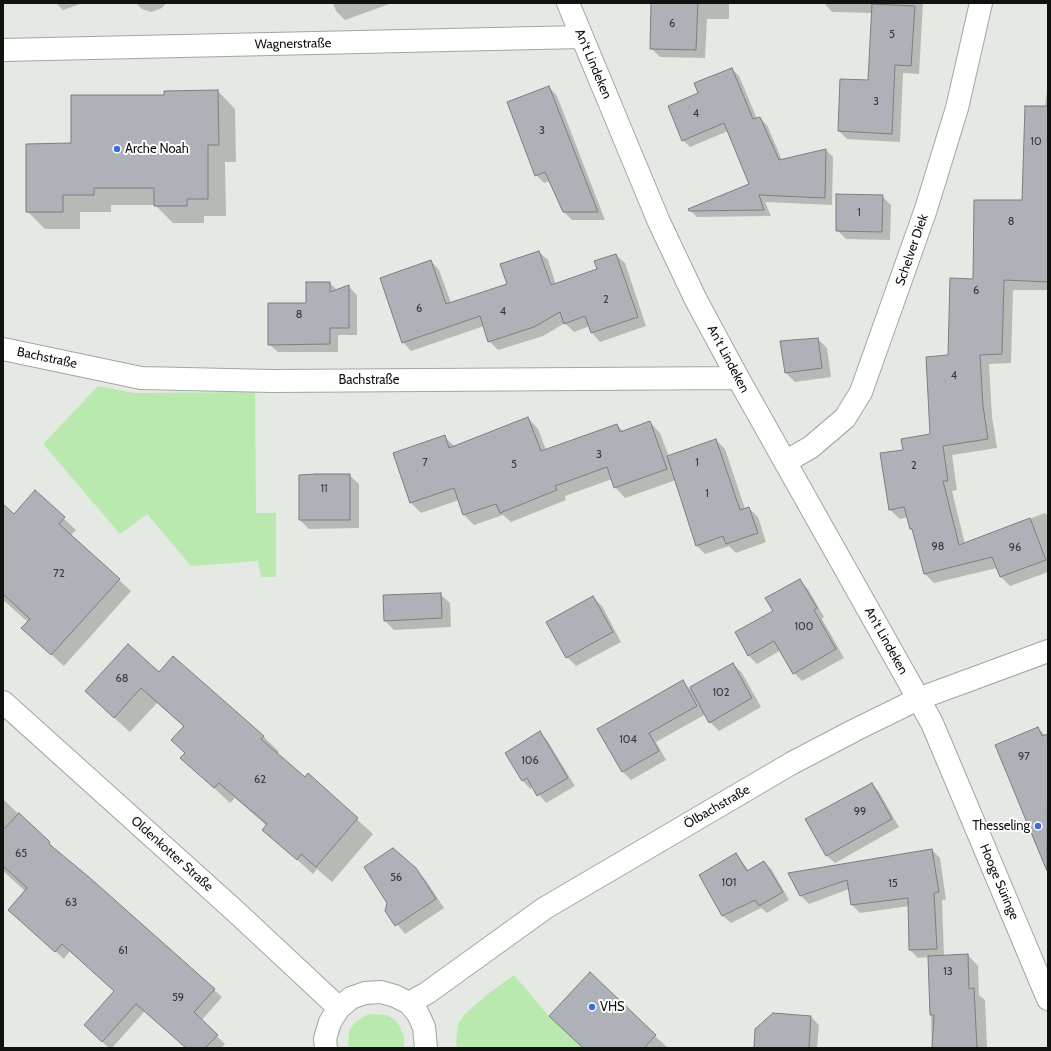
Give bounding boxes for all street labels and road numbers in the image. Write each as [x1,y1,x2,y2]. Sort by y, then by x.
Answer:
street label: An't Lindeken [571,27,615,101]
street label: Wagnerstraße [255,36,331,52]
street label: Schelver Diek [892,212,932,288]
street label: An't Lindeken [704,322,752,396]
street label: Bachstraße [16,344,78,372]
street label: Bachstraße [338,372,400,388]
street label: An't Lindeken [861,605,911,677]
street label: Ölbachstraße [681,782,753,832]
street label: Oldenkotter Straße [128,813,216,895]
street label: Hooge Süringe [976,842,1022,922]

